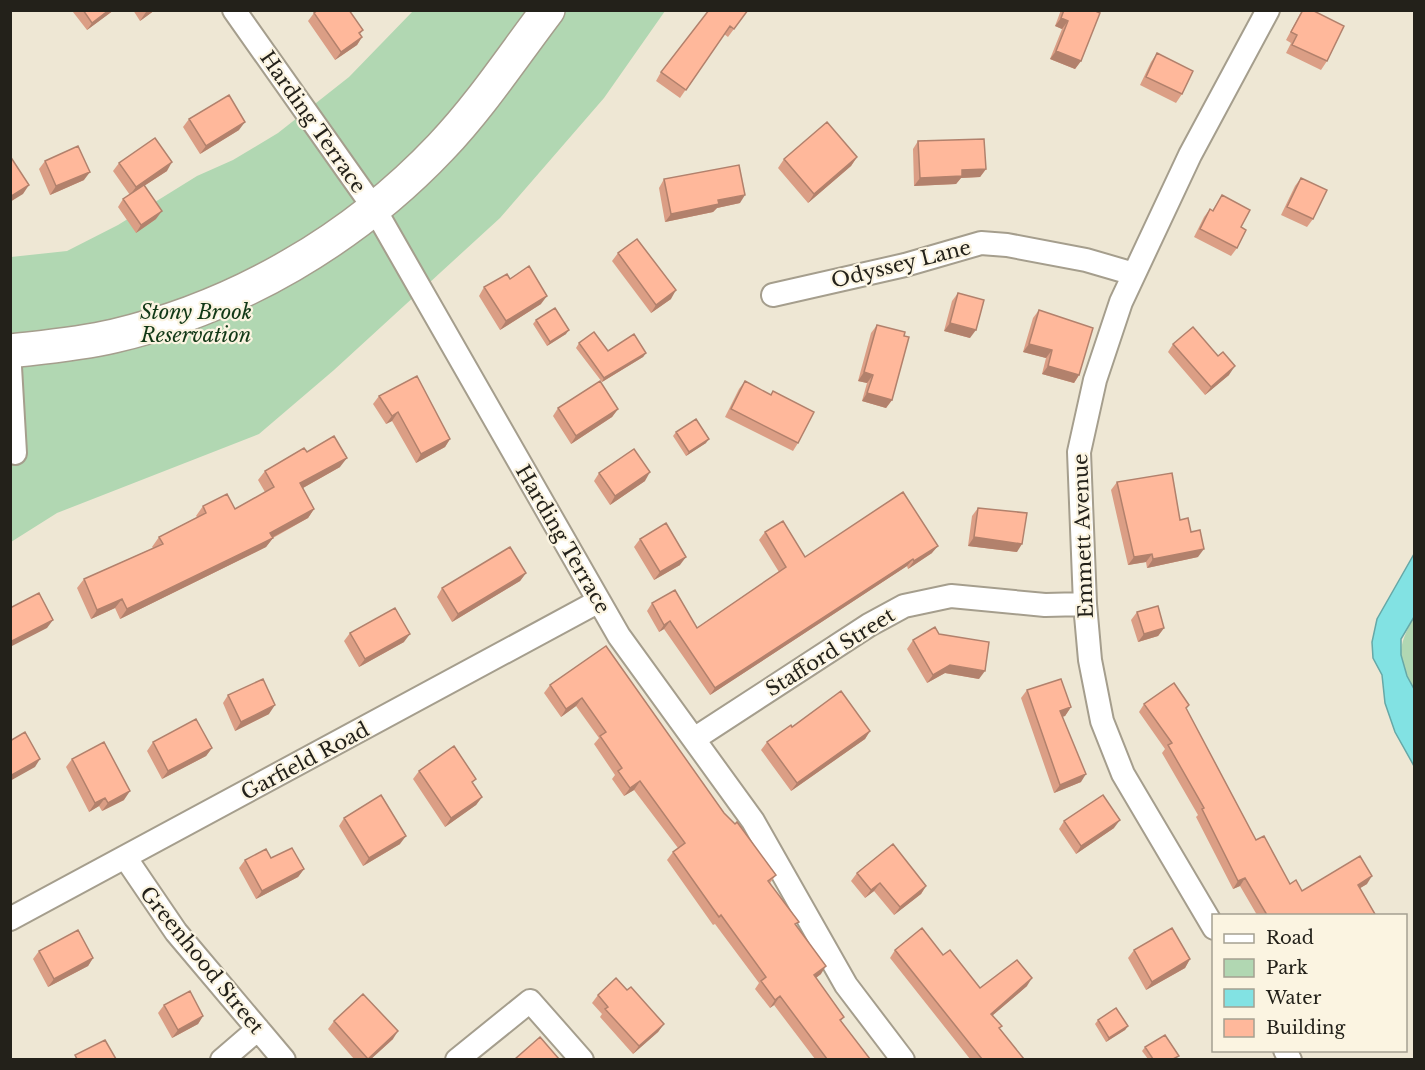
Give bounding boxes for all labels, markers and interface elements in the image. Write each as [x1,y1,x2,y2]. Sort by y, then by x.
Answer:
street label: Harding Terrace [255,46,371,198]
street label: Odyssey Lane [829,235,973,293]
park label: Stony Brook Reservation [140,300,252,347]
street label: Emmett Avenue [1068,453,1098,619]
street label: Harding Terrace [511,460,615,618]
street label: Stafford Street [761,602,899,701]
street label: Garfield Road [237,717,373,805]
street label: Greenhood Street [135,881,269,1039]
legend [1212,914,1407,1052]
text: Road [1266,927,1314,949]
text: Park [1266,957,1308,979]
text: Water [1265,987,1322,1009]
text: Building [1266,1017,1345,1039]

